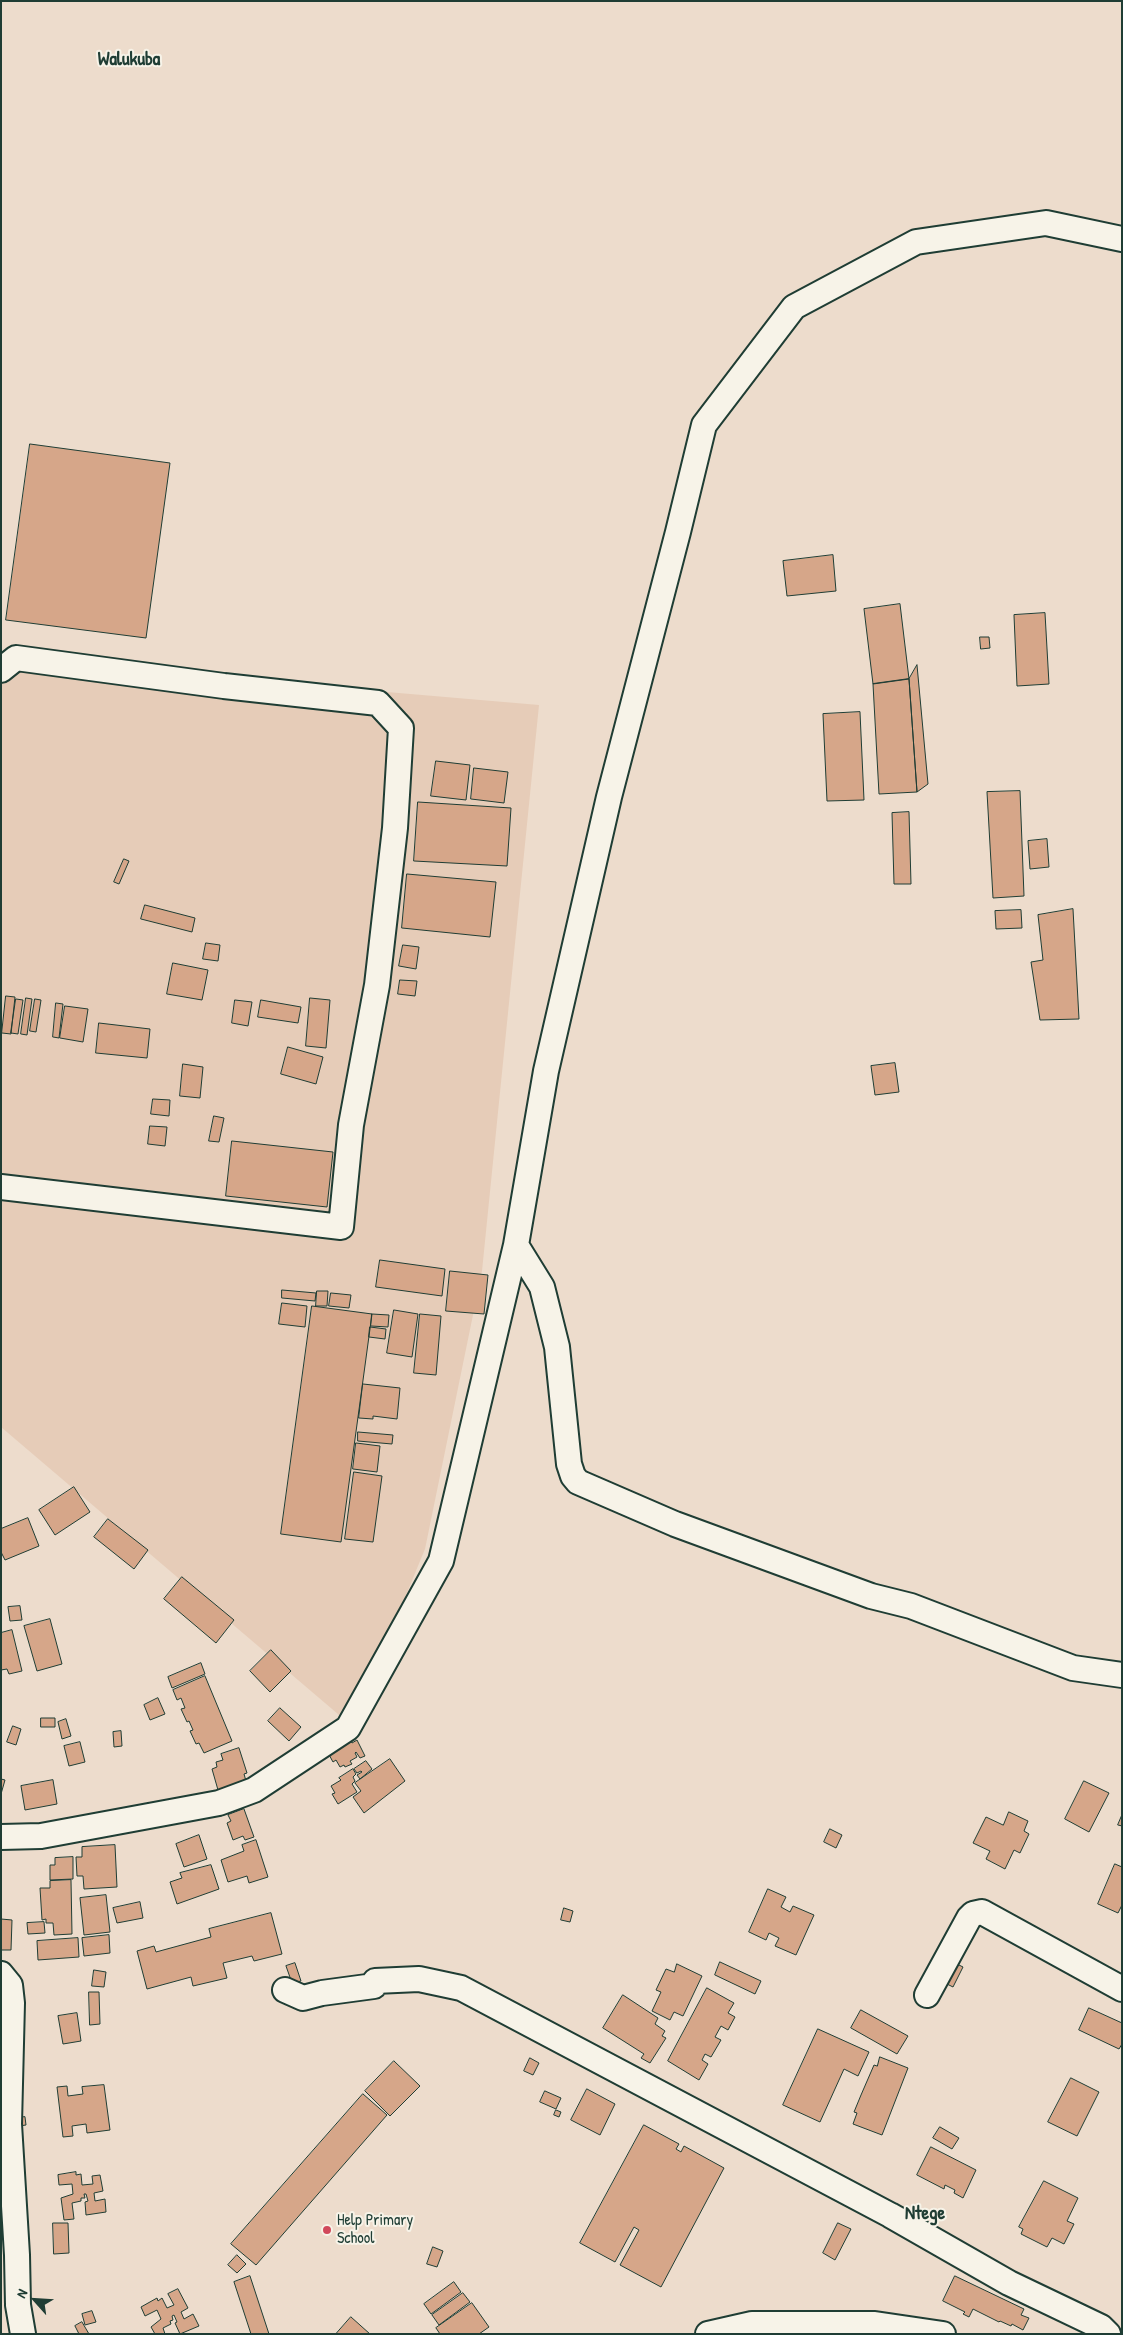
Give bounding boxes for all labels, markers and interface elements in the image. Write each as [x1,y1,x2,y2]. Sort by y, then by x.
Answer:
district label: Walukuba [98,49,160,71]
district label: Ntege [905,2203,945,2225]
place label: Help Primary School [337,2211,413,2249]
marker: Help Primary School [321,2224,333,2236]
north arrow [10,2275,60,2325]
text: N [11,2286,31,2301]

